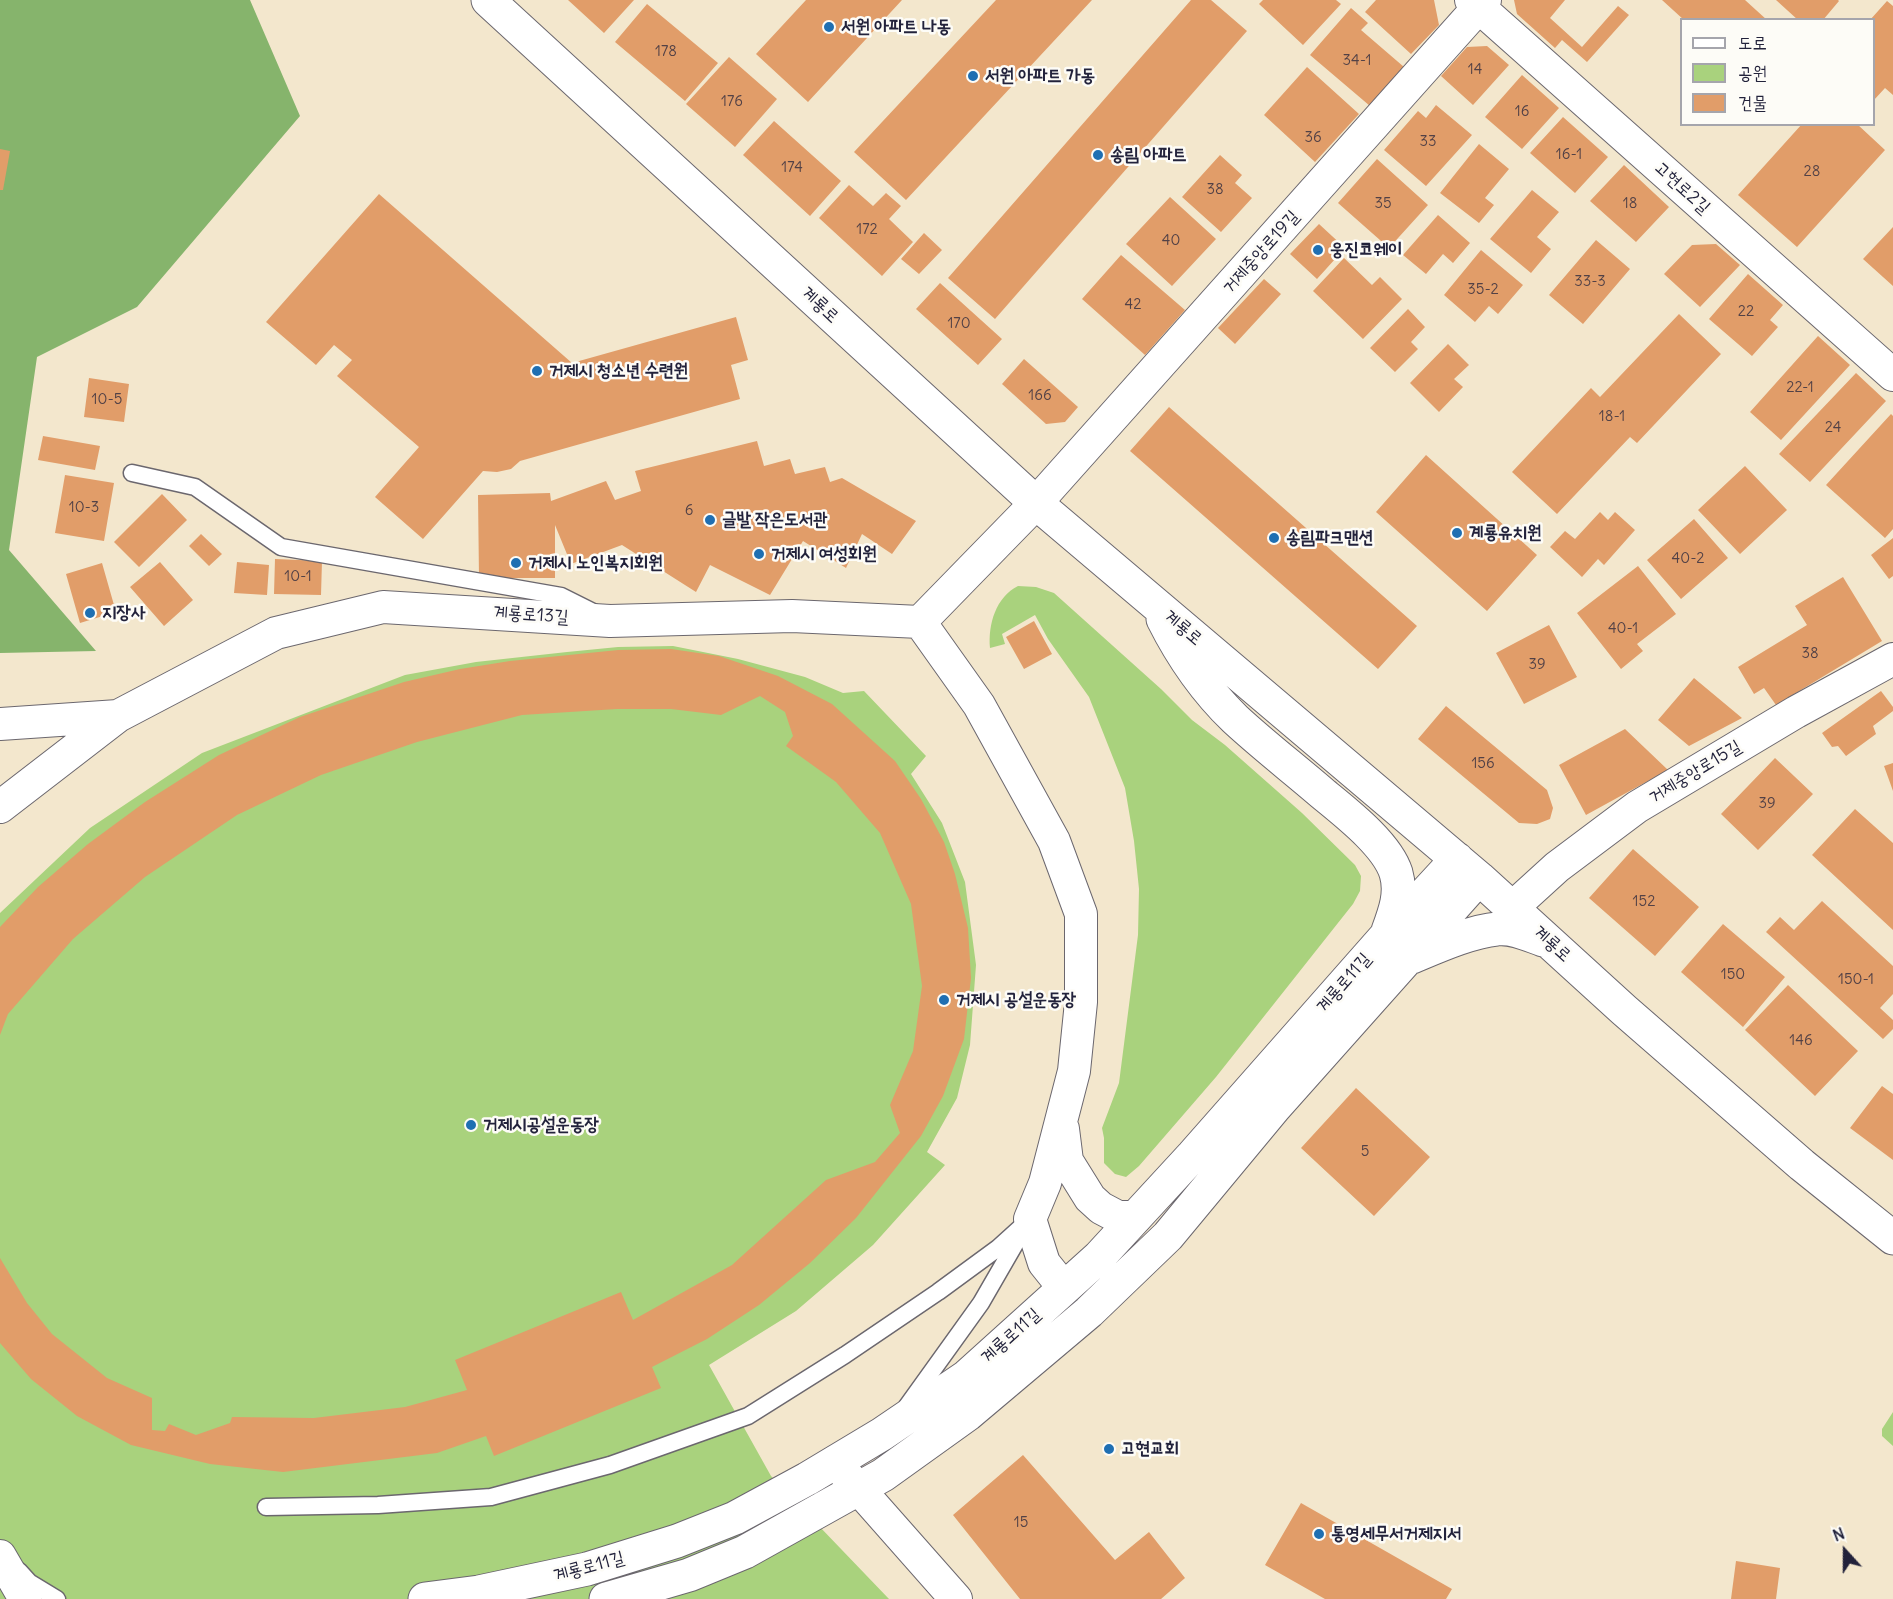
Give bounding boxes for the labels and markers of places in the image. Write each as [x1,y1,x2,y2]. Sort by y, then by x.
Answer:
place label: 서원 아파트 나동 [841,16,951,38]
marker: 서원 아파트 나동 [822,20,836,34]
place label: 서원 아파트 가동 [985,65,1095,87]
marker: 서원 아파트 가동 [966,69,980,83]
place label: 송림 아파트 [1110,144,1187,166]
marker: 송림 아파트 [1091,148,1105,162]
place label: 웅진코웨이 [1330,239,1402,261]
marker: 웅진코웨이 [1311,243,1325,257]
place label: 거제시 청소년 수련원 [549,360,688,382]
marker: 거제시 청소년 수련원 [530,364,544,378]
place label: 글발 작은도서관 [722,509,828,531]
marker: 글발 작은도서관 [703,513,717,527]
place label: 계룡유치원 [1469,522,1541,544]
marker: 계룡유치원 [1450,526,1464,540]
place label: 송림파크맨션 [1286,527,1373,549]
marker: 송림파크맨션 [1267,531,1281,545]
place label: 거제시 여성회원 [771,543,877,565]
marker: 거제시 여성회원 [752,547,766,561]
place label: 거제시 노인복지회원 [528,552,663,574]
marker: 거제시 노인복지회원 [509,556,523,570]
place label: 지장사 [102,602,145,624]
marker: 지장사 [83,606,97,620]
place label: 거제시 공설운동장 [956,989,1076,1011]
marker: 거제시 공설운동장 [937,993,951,1007]
place label: 거제시공설운동장 [483,1114,599,1136]
marker: 거제시공설운동장 [464,1118,478,1132]
place label: 고현교회 [1121,1438,1179,1460]
marker: 고현교회 [1102,1442,1116,1456]
place label: 통영세무서거제지서 [1331,1523,1461,1545]
marker: 통영세무서거제지서 [1312,1527,1326,1541]

